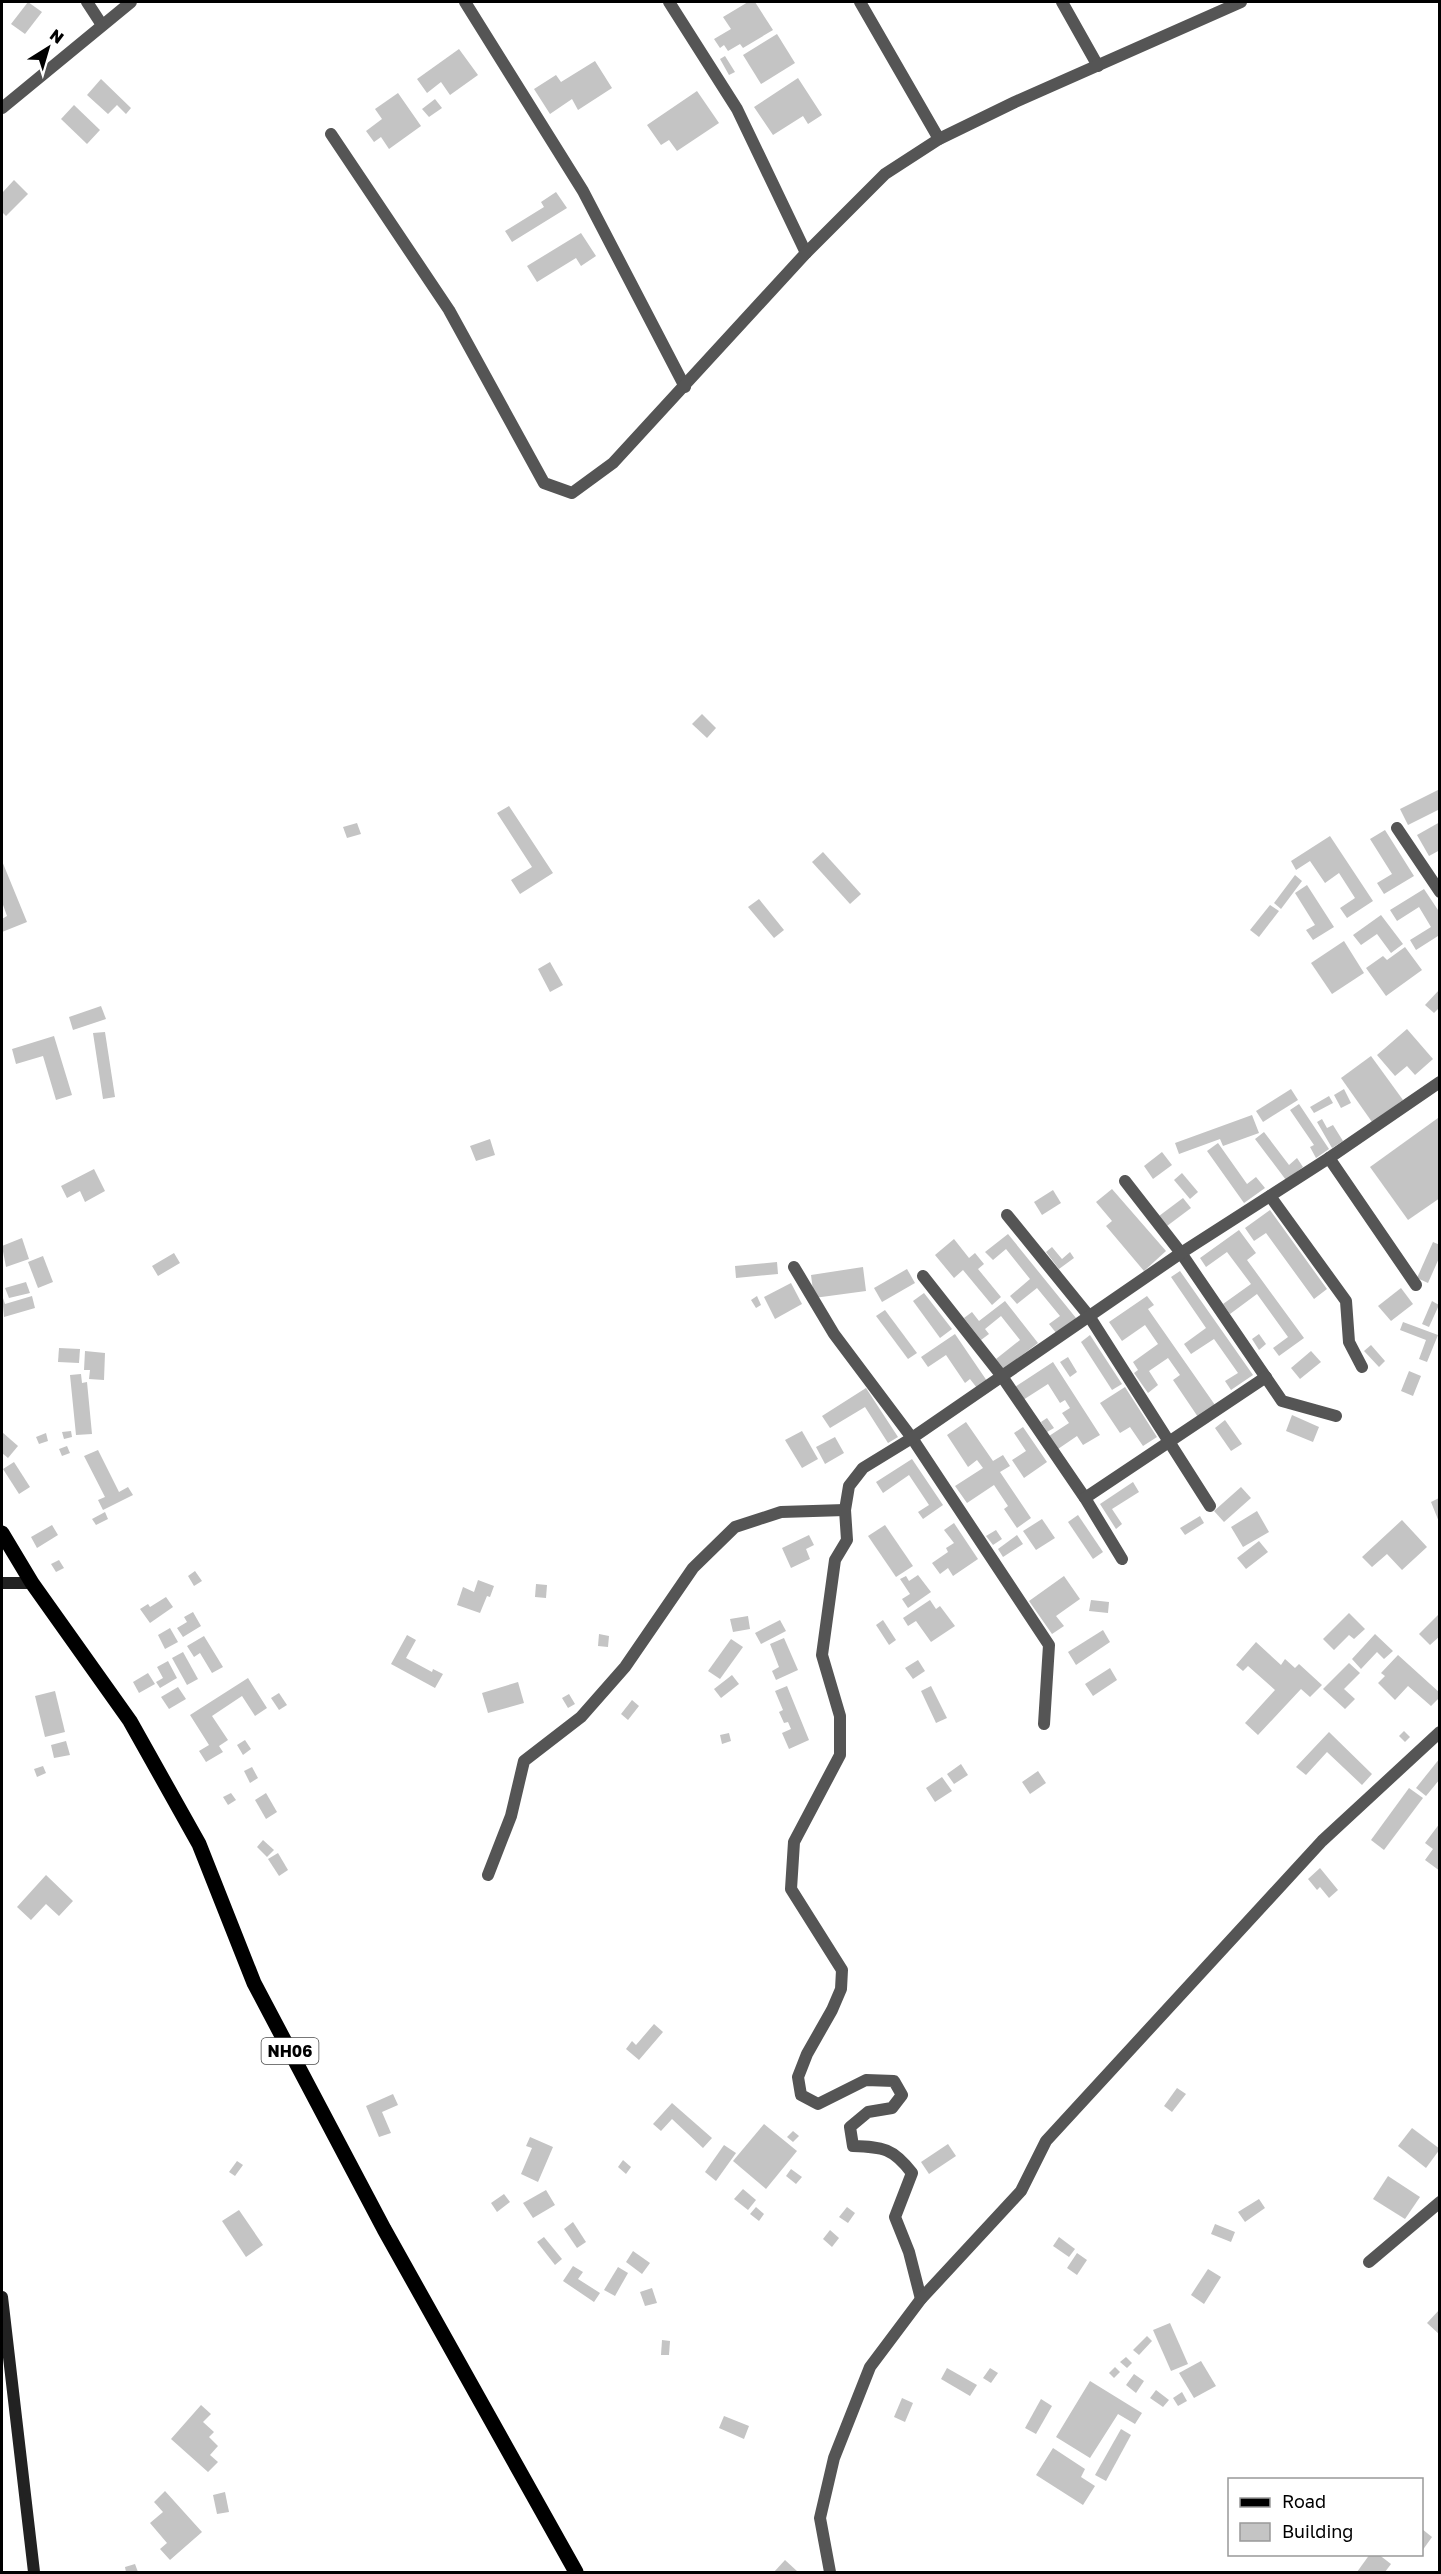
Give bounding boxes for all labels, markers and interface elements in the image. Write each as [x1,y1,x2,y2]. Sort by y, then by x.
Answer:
north arrow [18,18,78,78]
text: N [46,24,68,48]
road number: NH06 [262,2038,318,2064]
legend [1228,2478,1423,2556]
text: Road [1282,2490,1326,2512]
text: Building [1282,2520,1353,2542]

